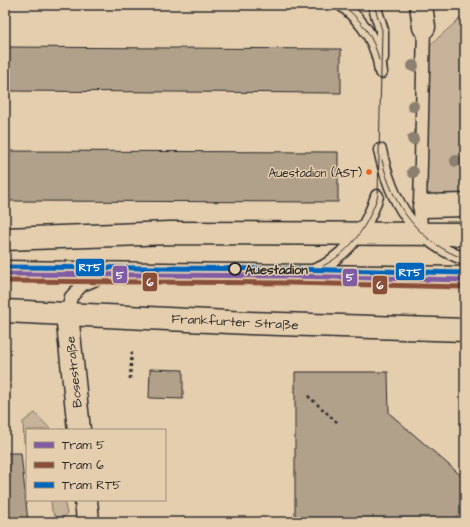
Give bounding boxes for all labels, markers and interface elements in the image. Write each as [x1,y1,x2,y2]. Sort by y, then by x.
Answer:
place label: Auestadion (AST) [269,165,362,182]
marker: Auestadion (AST) [364,167,374,177]
line badge: RT5 [75,258,105,277]
text: RT5 [79,260,101,275]
place label: Auestadion [245,261,308,279]
marker: Auestadion [228,262,242,276]
line badge: RT5 [395,262,425,281]
line badge: 5 [112,265,128,284]
text: RT5 [399,265,421,280]
text: 5 [116,268,124,283]
line badge: 5 [342,268,358,287]
text: 5 [346,270,354,285]
line badge: 6 [142,272,158,292]
text: 6 [147,275,154,290]
line badge: 6 [372,275,388,295]
text: 6 [377,278,384,293]
street label: Frankfurter Straße [171,310,299,334]
street label: Bosestraße [61,335,87,409]
legend [26,429,166,501]
text: Tram 5 [62,437,105,454]
text: Tram 6 [62,457,104,474]
text: Tram RT5 [62,477,121,494]

